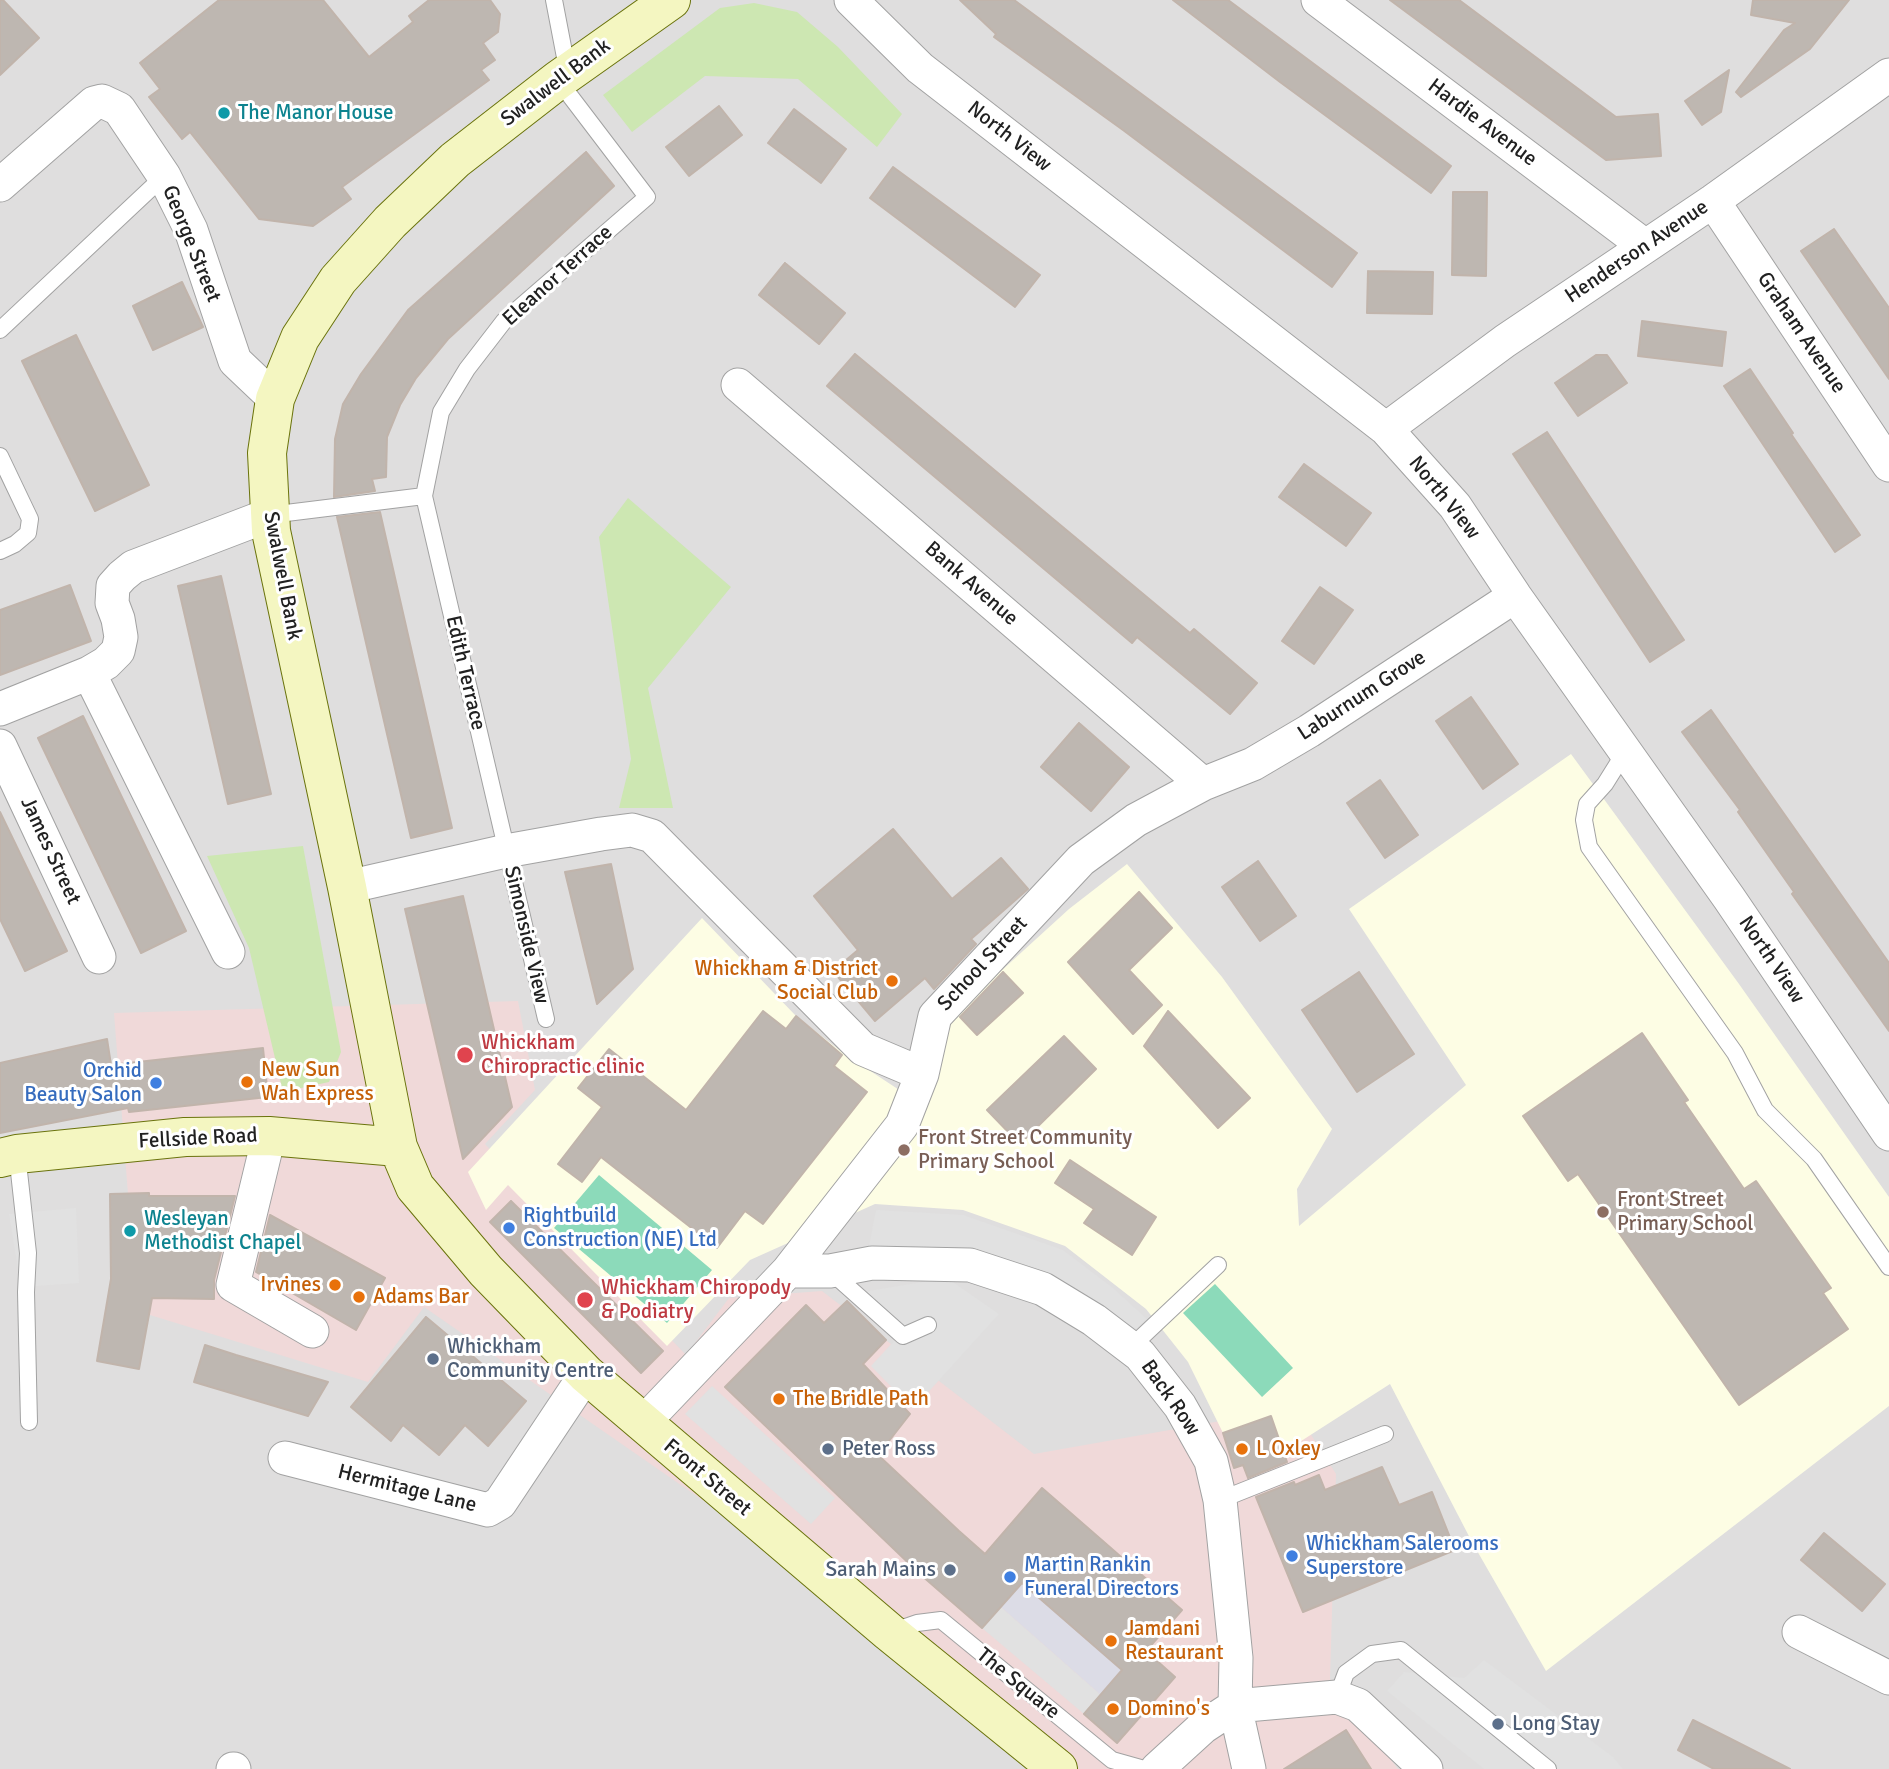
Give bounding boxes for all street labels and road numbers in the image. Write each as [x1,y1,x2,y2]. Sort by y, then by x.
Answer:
street label: Swalwell Bank [496,34,616,132]
street label: Hardie Avenue [1423,74,1541,172]
street label: North View [962,96,1056,178]
street label: George Street [156,182,226,306]
street label: Henderson Avenue [1561,195,1713,309]
street label: Eleanor Terrace [498,220,618,332]
street label: Graham Avenue [1751,268,1851,398]
street label: North View [1403,451,1485,545]
street label: Swalwell Bank [257,510,307,642]
street label: Bank Avenue [919,537,1023,631]
street label: Edith Terrace [440,613,490,733]
street label: Laburnum Grove [1293,645,1431,747]
street label: James Street [14,793,86,909]
street label: Simonside View [498,864,554,1006]
street label: School Street [933,911,1033,1017]
street label: North View [1733,912,1809,1008]
street label: Fellside Road [138,1123,258,1155]
street label: Back Row [1135,1355,1205,1441]
street label: Front Street [658,1434,756,1522]
street label: Hermitage Lane [335,1460,479,1518]
street label: The Square [971,1643,1065,1725]

